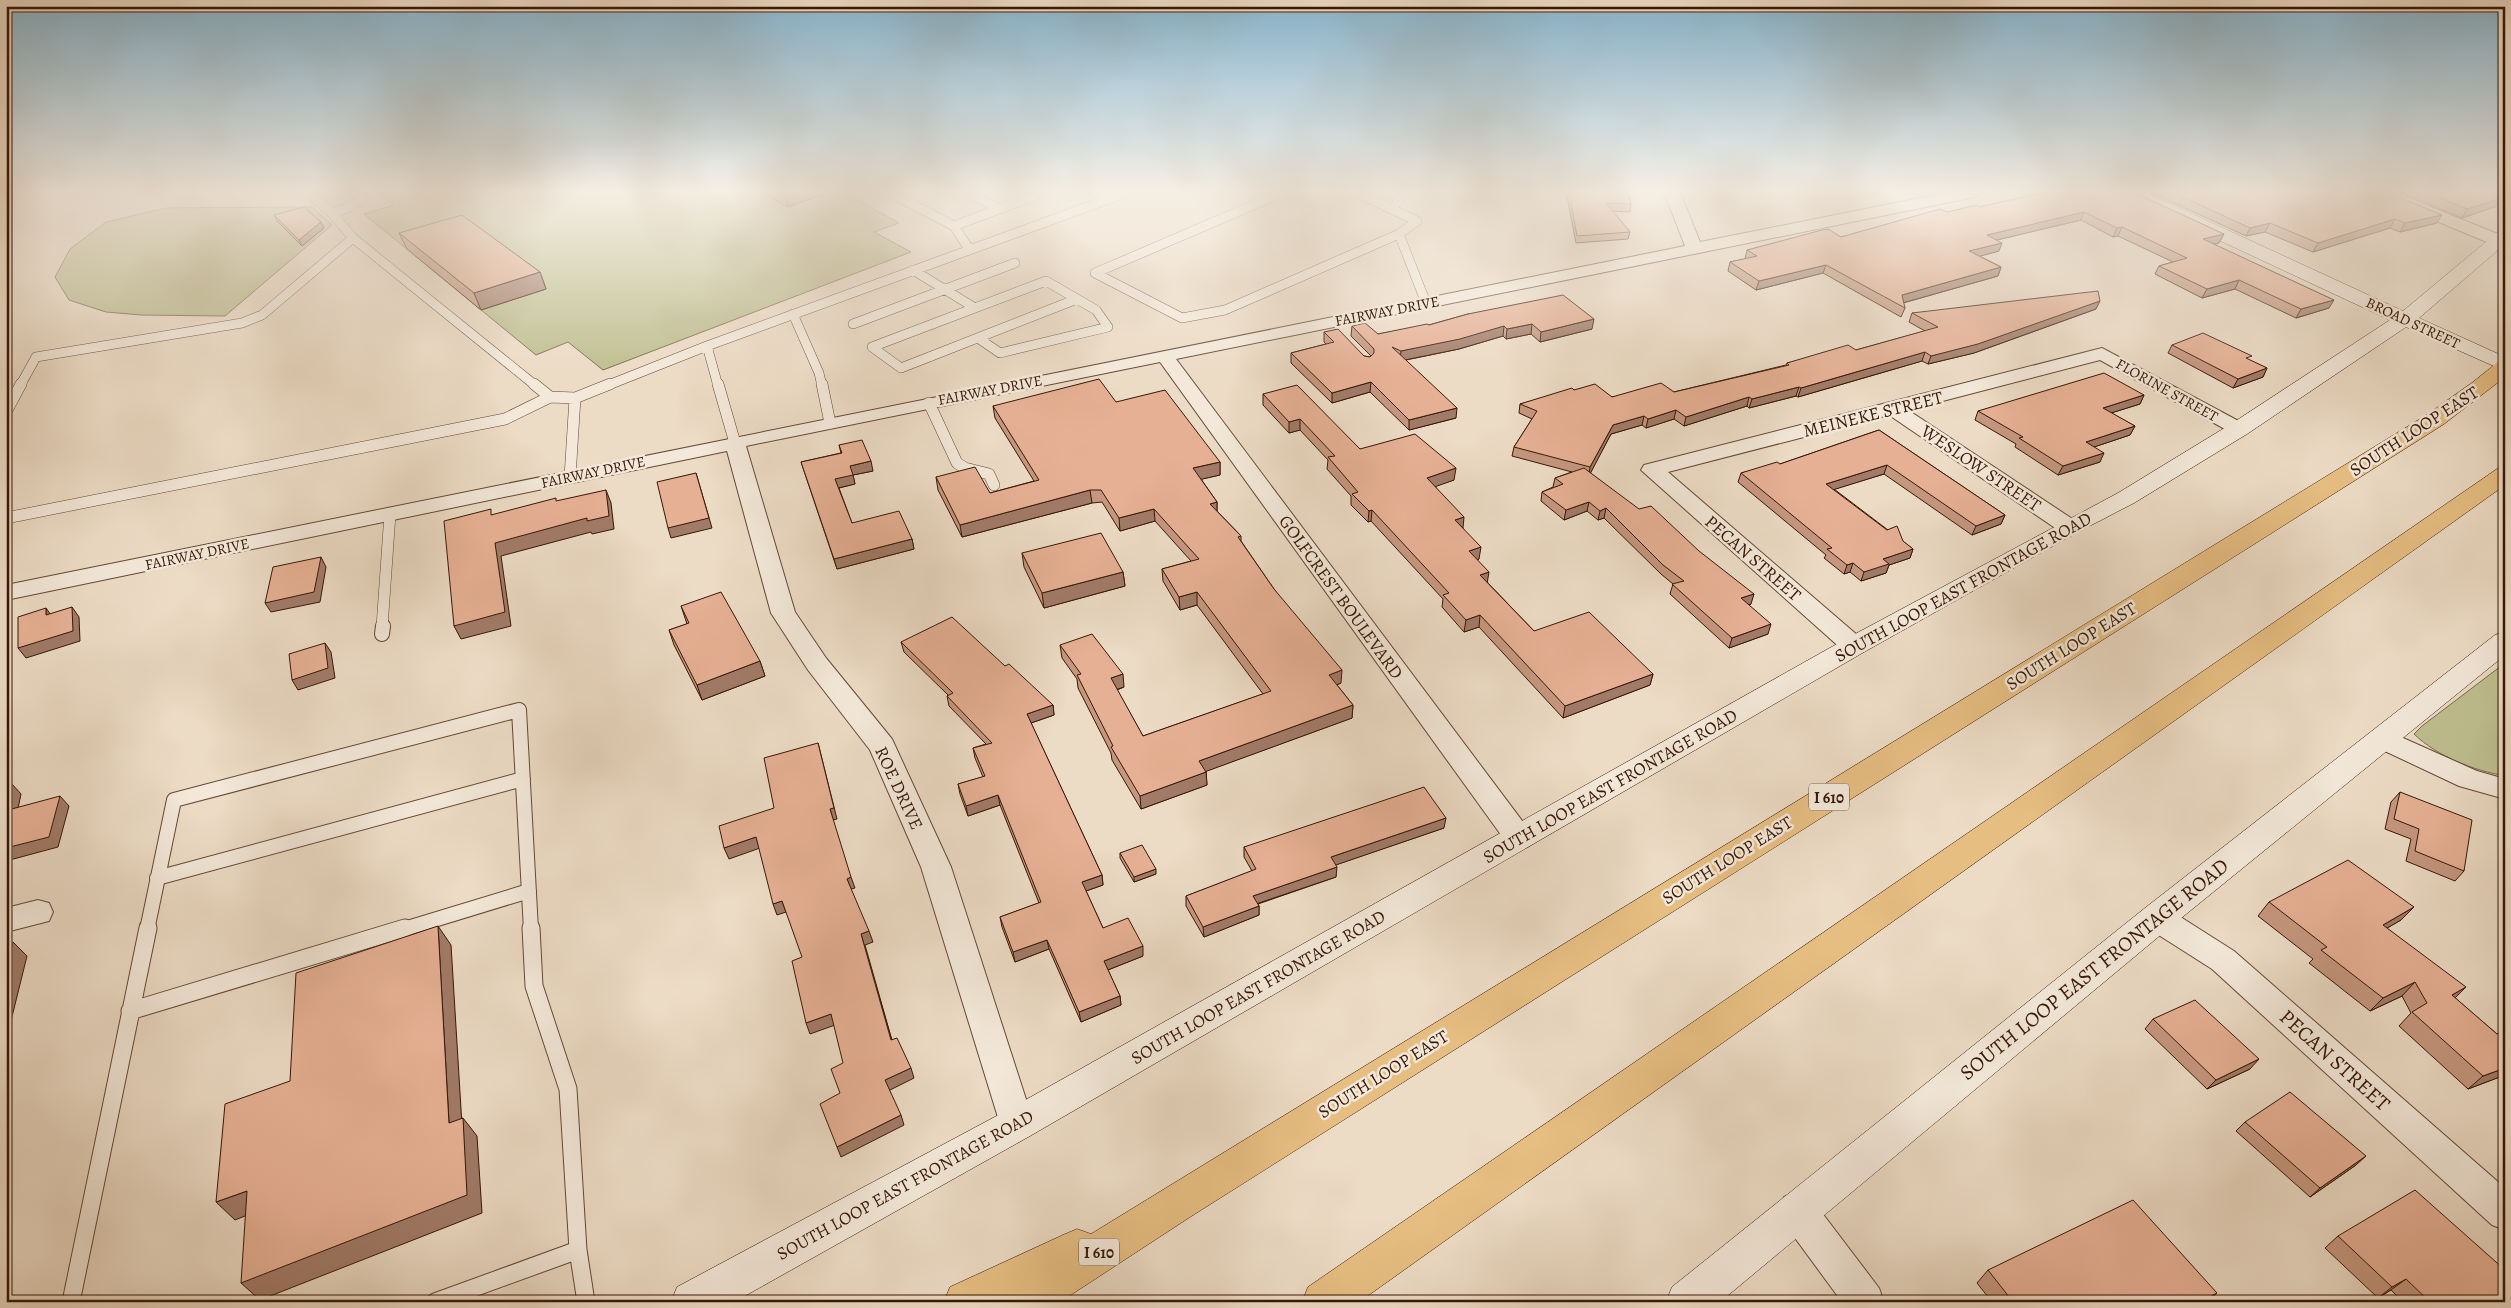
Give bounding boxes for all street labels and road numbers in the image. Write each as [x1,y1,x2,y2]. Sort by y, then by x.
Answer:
street label: FAIRWAY DRIVE [1333,291,1441,331]
street label: BROAD STREET [2363,292,2464,354]
street label: FLORINE STREET [2112,354,2222,427]
street label: FAIRWAY DRIVE [936,370,1044,410]
street label: SOUTH LOOP EAST [2345,380,2483,482]
street label: MEINEKE STREET [1801,385,1945,443]
street label: WESLOW STREET [1916,418,2046,517]
street label: FAIRWAY DRIVE [539,451,647,493]
street label: SOUTH LOOP EAST FRONTAGE ROAD [1831,507,2095,667]
street label: GOLFCREST BOULEVARD [1273,510,1409,684]
street label: PECAN STREET [1700,510,1806,607]
street label: FAIRWAY DRIVE [143,533,251,575]
street label: SOUTH LOOP EAST [2002,597,2140,695]
street label: SOUTH LOOP EAST FRONTAGE ROAD [1479,704,1741,868]
street label: ROE DRIVE [869,742,929,834]
road number: I 610 [1809,784,1849,810]
street label: SOUTH LOOP EAST [1658,811,1796,909]
street label: SOUTH LOOP EAST FRONTAGE ROAD [1954,852,2234,1086]
street label: SOUTH LOOP EAST FRONTAGE ROAD [1126,904,1390,1070]
street label: PECAN STREET [2274,1003,2397,1118]
street label: SOUTH LOOP EAST [1313,1024,1453,1124]
street label: SOUTH LOOP EAST FRONTAGE ROAD [772,1104,1038,1266]
road number: I 610 [1079,1238,1119,1266]

